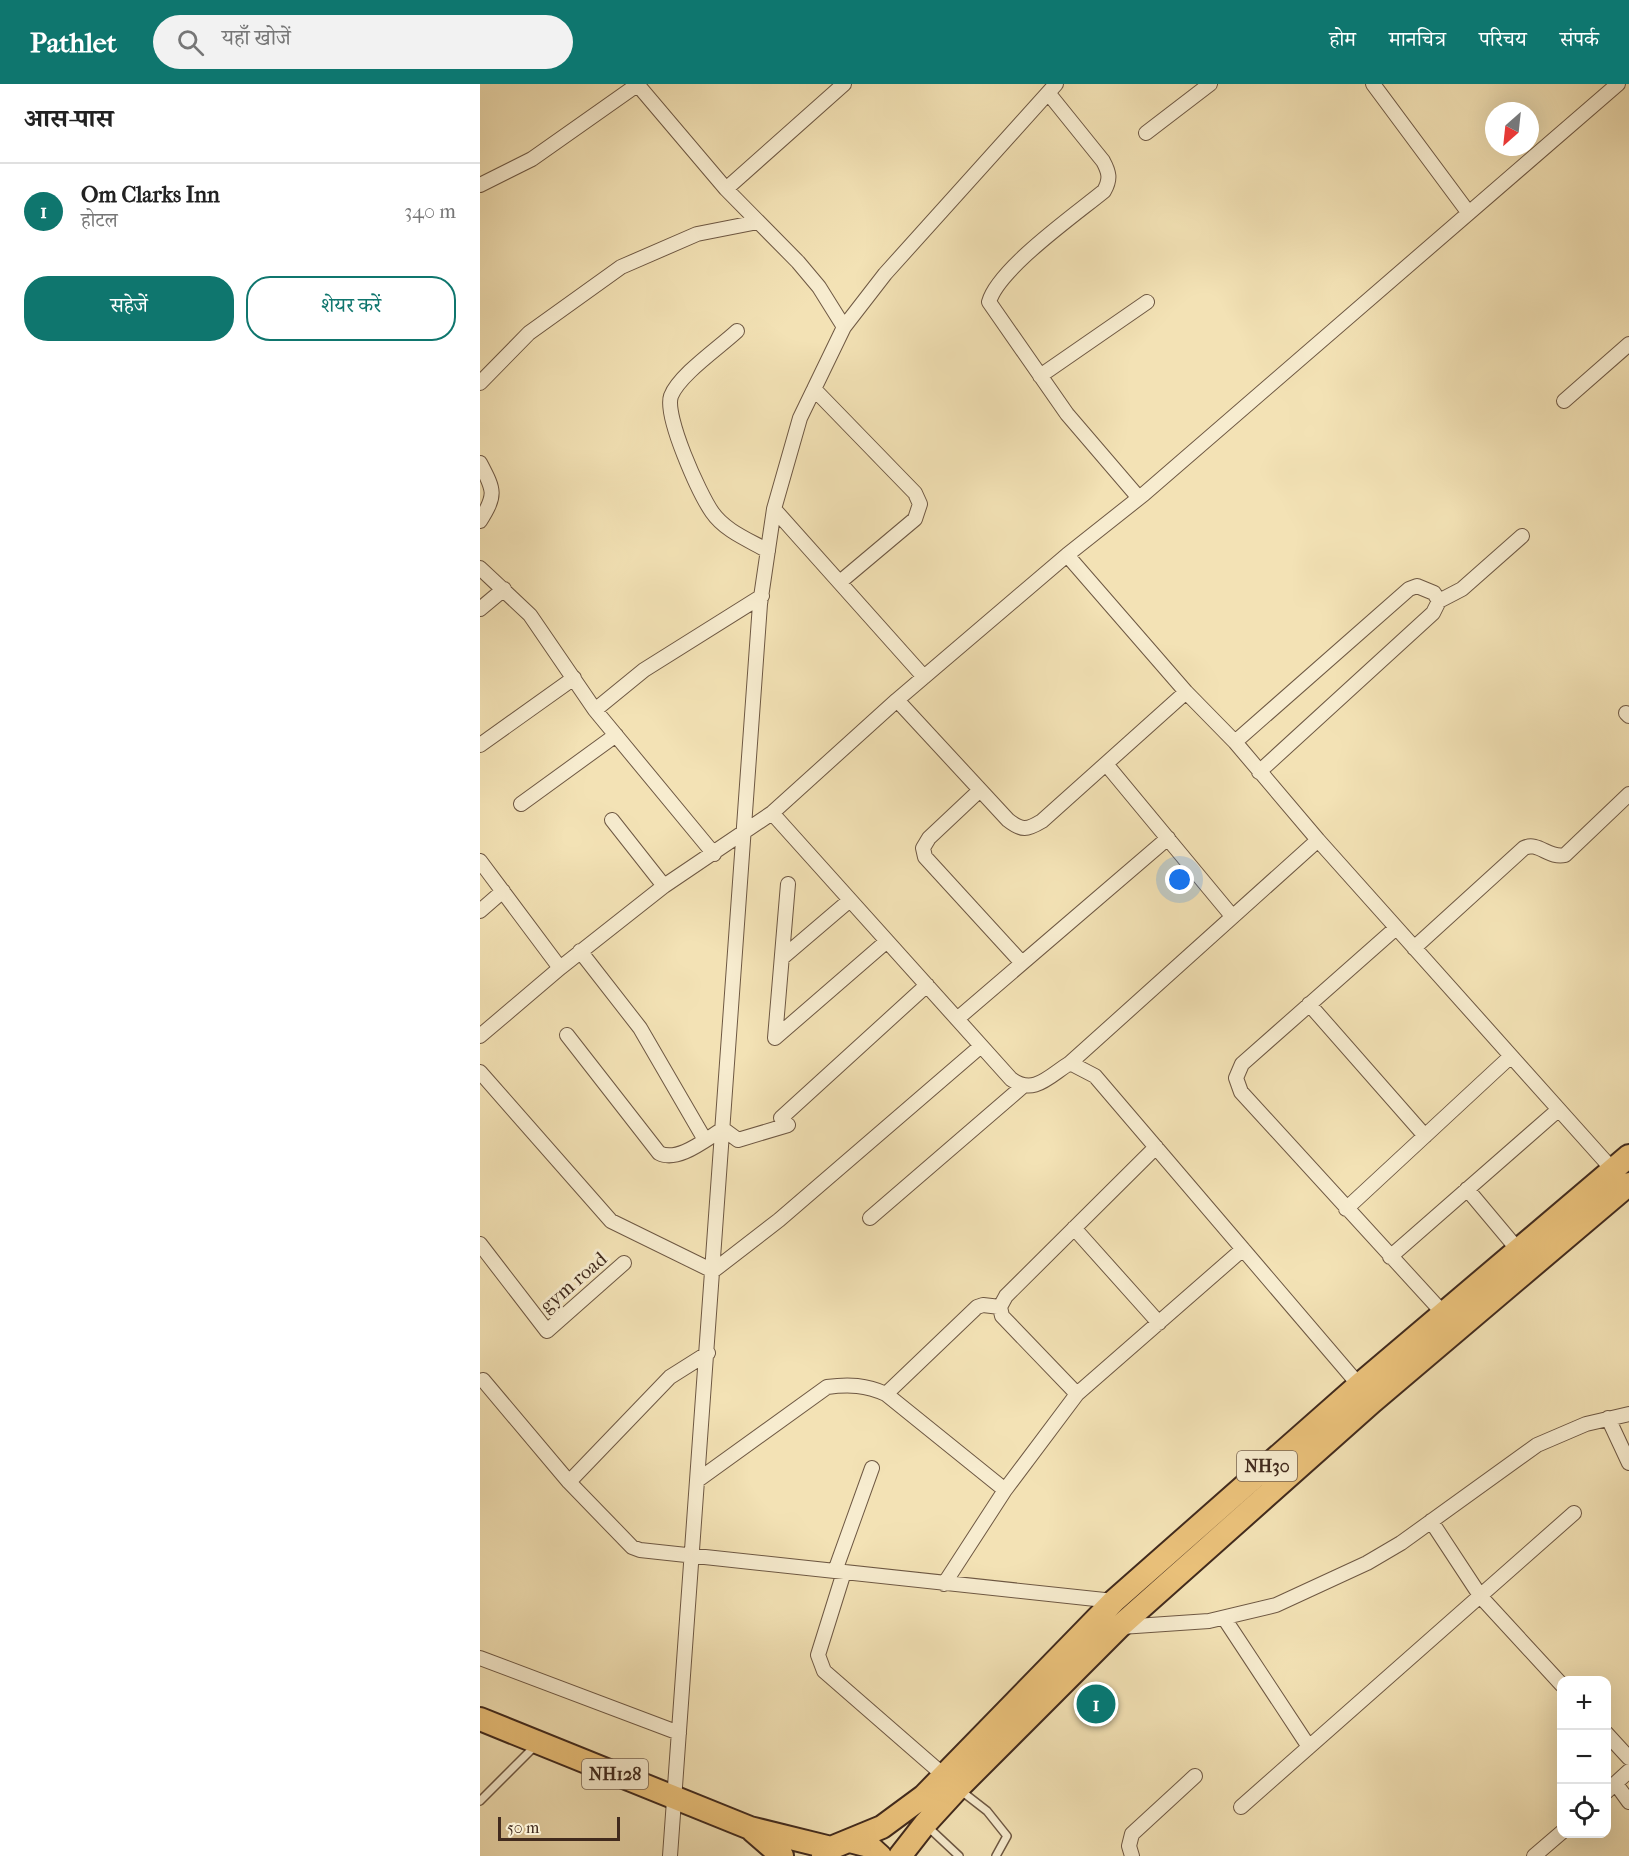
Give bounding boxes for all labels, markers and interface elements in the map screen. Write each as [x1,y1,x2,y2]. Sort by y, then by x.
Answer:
search box [153,15,573,69]
text: यहाँ खोजें [222,25,291,51]
text: Pathlet [30,26,117,59]
icon: search [174,26,207,59]
text: होम [1329,27,1356,51]
text: मानचित्र [1389,27,1446,51]
text: परिचय [1479,27,1527,51]
text: संपर्क [1560,27,1599,51]
north arrow [1485,102,1539,156]
text: आस-पास [24,103,113,134]
text: Om Clarks Inn [81,182,220,208]
text: 1 [40,200,47,223]
text: 340 m [404,200,456,223]
text: होटल [81,209,118,232]
button: सहेजें [24,276,234,341]
button: शेयर करें [246,276,456,341]
your location [1165,865,1194,894]
street label: gym road [535,1246,612,1318]
road number: NH30 [1237,1451,1297,1481]
map controls [1557,1676,1611,1838]
button: + [1557,1676,1611,1730]
pin: 1 [1076,1682,1116,1726]
button: − [1557,1730,1611,1784]
road number: NH128 [582,1759,648,1789]
button: locate [1557,1784,1611,1838]
scale bar [498,1814,620,1842]
text: 50 m [507,1818,539,1837]

